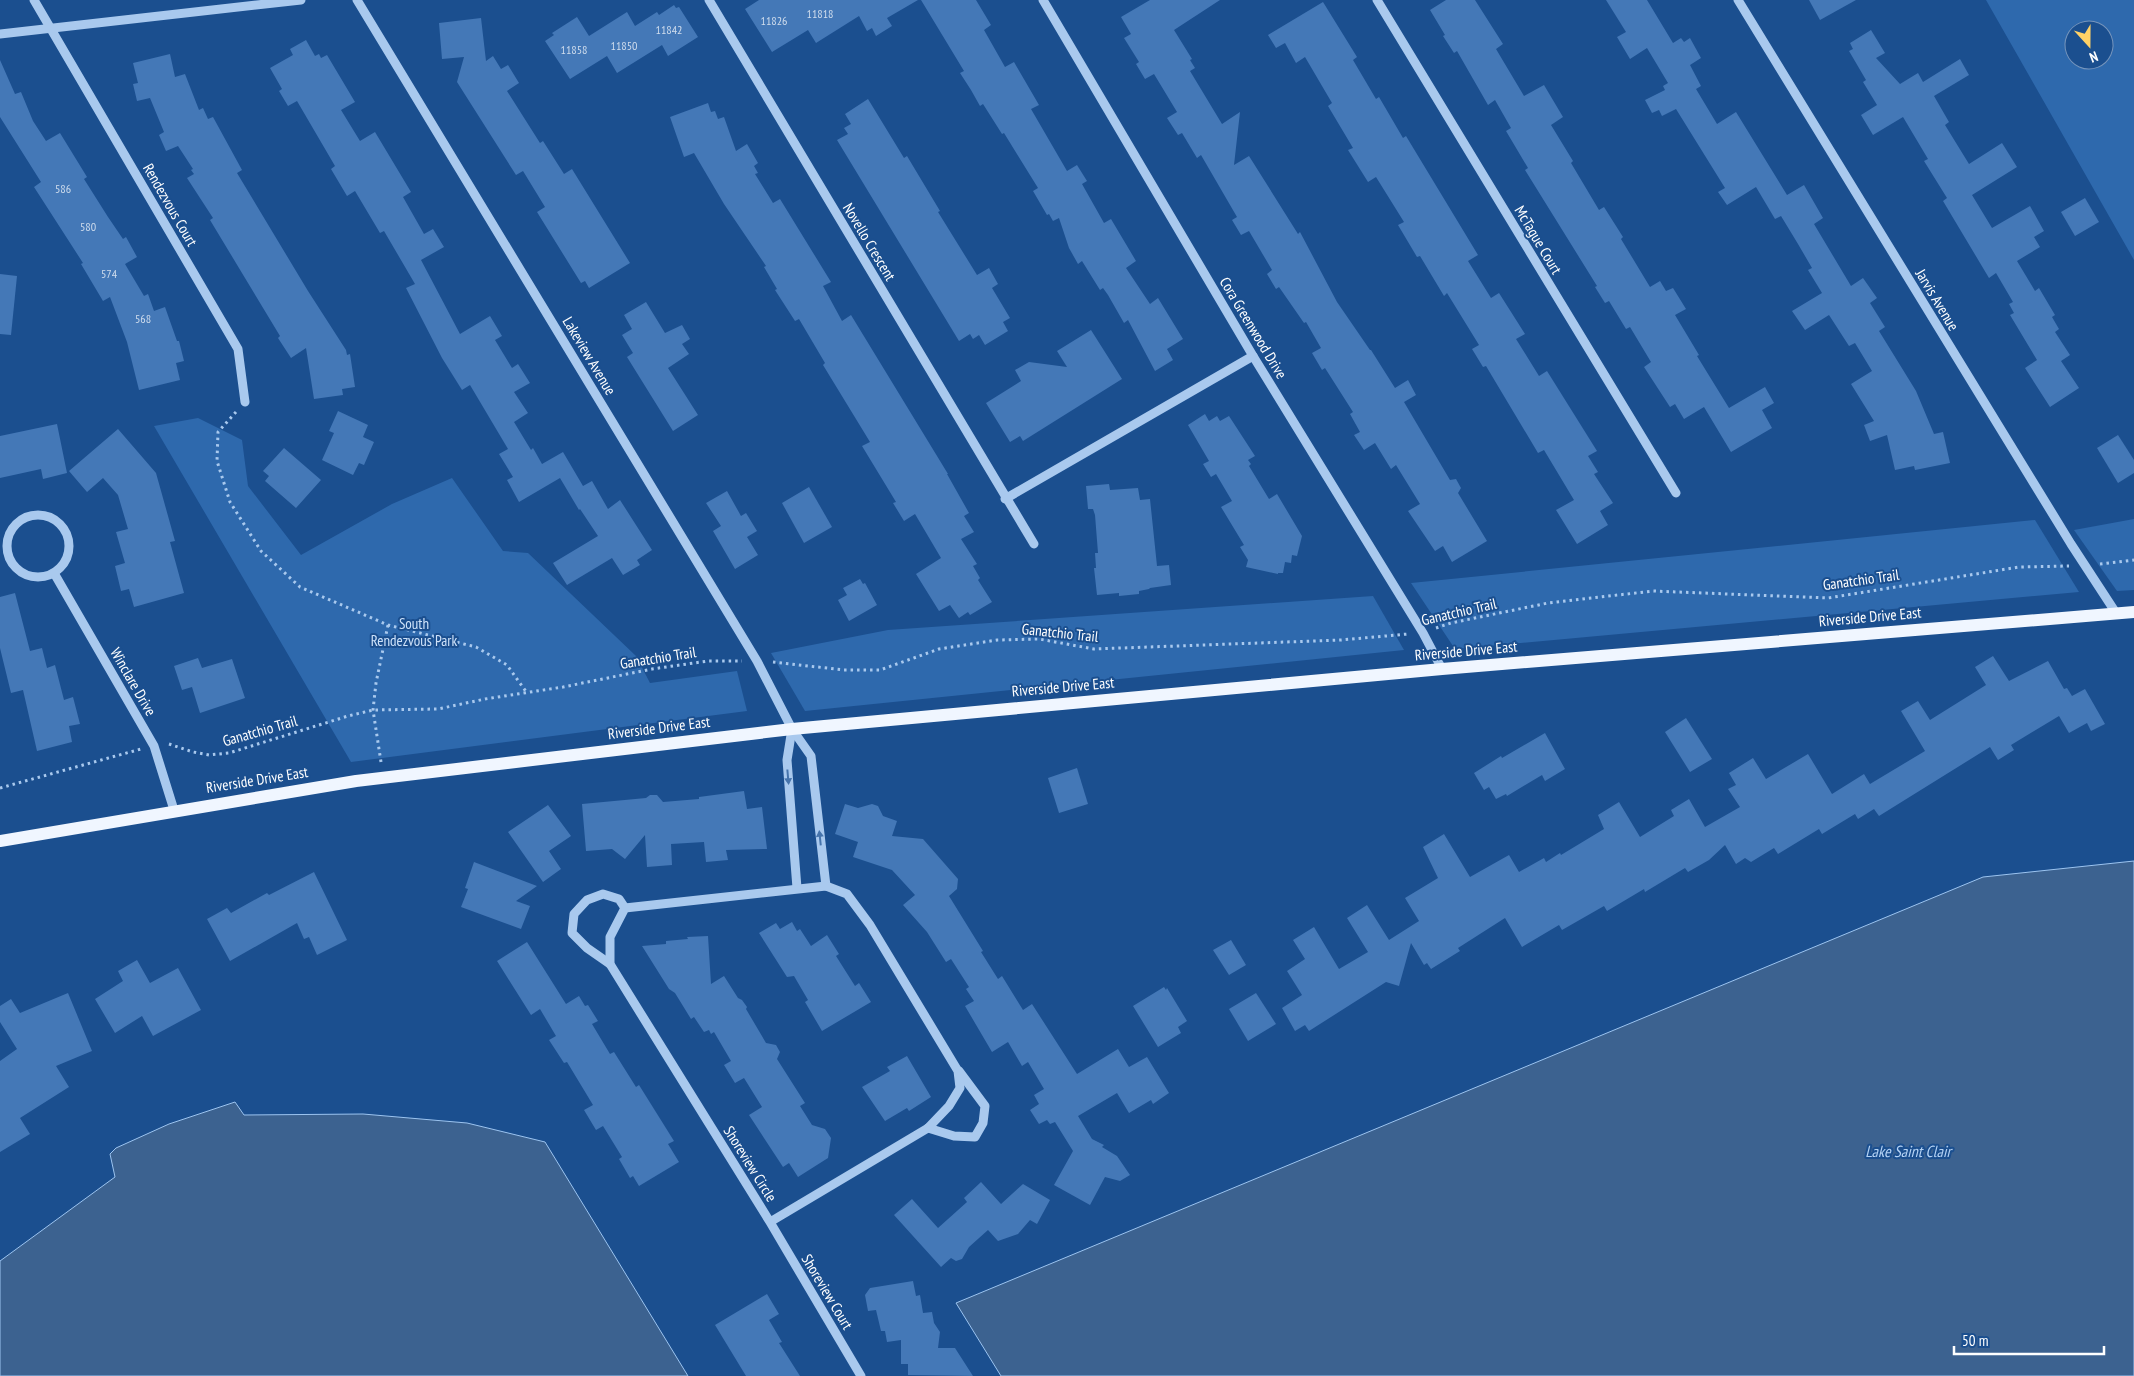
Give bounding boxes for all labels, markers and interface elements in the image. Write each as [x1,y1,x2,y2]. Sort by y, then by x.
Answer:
house number: 11818 [806,6,834,21]
house number: 11826 [760,13,788,28]
north arrow [2064,20,2114,70]
house number: 11842 [655,22,683,37]
house number: 11850 [610,38,638,53]
house number: 11858 [560,42,588,57]
text: N [2087,47,2100,67]
street label: Rendezvous Court [139,160,202,249]
house number: 586 [55,181,71,196]
street label: Novello Crescent [839,200,900,284]
street label: McTague Court [1511,202,1566,278]
house number: 580 [80,219,96,234]
street label: Jarvis Avenue [1911,265,1963,334]
house number: 574 [101,266,118,281]
street label: Cora Greenwood Drive [1216,273,1291,382]
house number: 568 [135,311,151,326]
street label: Lakeview Avenue [559,313,620,398]
street label: Ganatchio Trail [1822,565,1901,594]
street label: Ganatchio Trail [1419,594,1499,629]
street label: Riverside Drive East [1818,603,1922,630]
park label: South Rendezvous Park [371,614,457,650]
street label: Ganatchio Trail [1021,619,1100,646]
street label: Riverside Drive East [1414,637,1518,664]
street label: Ganatchio Trail [619,642,698,673]
street label: Winclare Drive [106,644,161,719]
street label: Riverside Drive East [1011,673,1115,700]
street label: Ganatchio Trail [220,711,300,750]
street label: Riverside Drive East [607,712,711,743]
street label: Riverside Drive East [205,762,309,797]
one-way arrow [784,769,792,785]
one-way arrow [816,830,824,846]
street label: Shoreview Circle [720,1122,781,1205]
water label: Lake Saint Clair [1865,1141,1953,1161]
street label: Shoreview Court [798,1251,857,1333]
scale bar [1954,1324,2104,1356]
text: 50 m [1962,1331,1988,1350]

